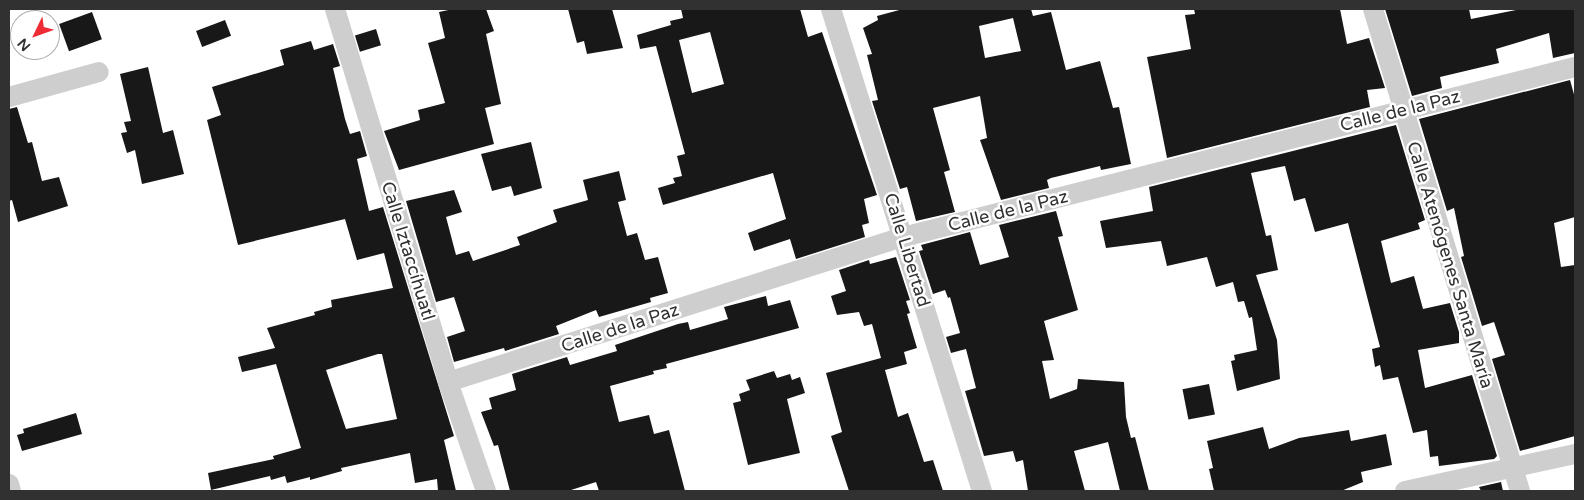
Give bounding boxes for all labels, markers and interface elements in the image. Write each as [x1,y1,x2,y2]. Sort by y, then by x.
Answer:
north arrow [10,10,60,60]
text: N [14,35,34,55]
street label: Calle de la Paz [1338,86,1462,136]
street label: Calle Atenógenes Santa María [1402,139,1498,391]
street label: Calle Iztaccíhuatl [377,179,439,323]
street label: Calle de la Paz [946,186,1070,236]
street label: Calle Libertad [879,190,935,310]
street label: Calle de la Paz [558,299,682,357]

